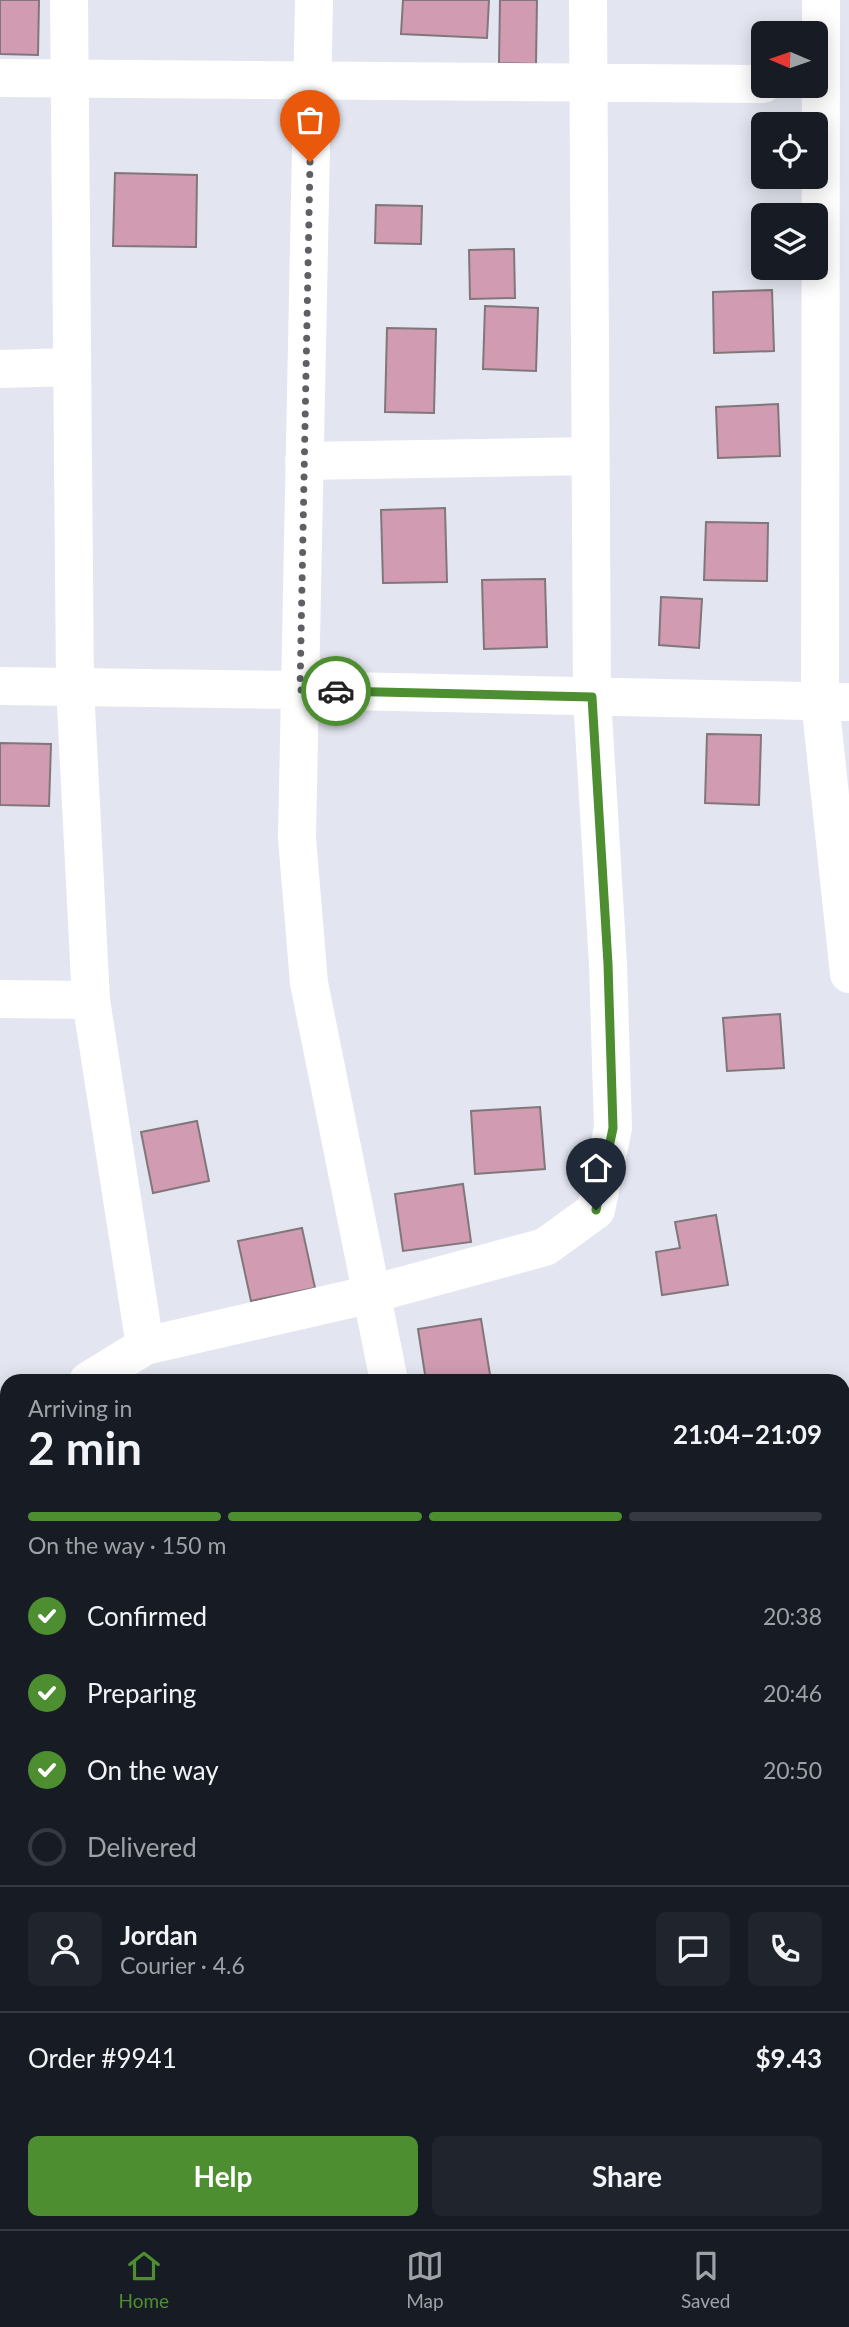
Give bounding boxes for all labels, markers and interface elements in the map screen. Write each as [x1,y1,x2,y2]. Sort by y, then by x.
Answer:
north arrow [751,21,828,98]
map controls [751,21,828,280]
pin [280,90,340,162]
icon: bag [291,101,329,139]
button: locate [751,112,828,189]
button: layers [751,203,828,280]
courier [301,656,371,726]
icon: car [317,672,355,710]
pin [566,1138,626,1210]
icon: home [577,1149,615,1187]
text: Arriving in [28,1394,132,1422]
text: 21:04–21:09 [673,1418,822,1450]
text: 2 min [28,1420,142,1475]
text: On the way · 150 m [28,1531,227,1559]
icon: check [28,1597,66,1635]
text: Confirmed [87,1600,207,1632]
text: 20:38 [763,1602,822,1630]
icon: check [28,1674,66,1712]
text: Preparing [87,1677,196,1709]
text: 20:46 [763,1679,822,1707]
icon: check [28,1751,66,1789]
text: On the way [87,1754,219,1786]
text: 20:50 [763,1756,822,1784]
text: Delivered [87,1831,197,1863]
button: person [28,1912,102,1986]
button: chat [656,1912,730,1986]
button: phone [748,1912,822,1986]
text: Jordan [120,1919,198,1951]
text: Courier · 4.6 [120,1951,245,1979]
text: Order #9941 [28,2042,177,2074]
text: $9.43 [756,2042,822,2074]
button: Help [28,2136,418,2216]
button: Share [432,2136,822,2216]
tab: Home [118,2247,169,2312]
tab: Map [406,2247,444,2312]
tab: Saved [681,2247,731,2312]

